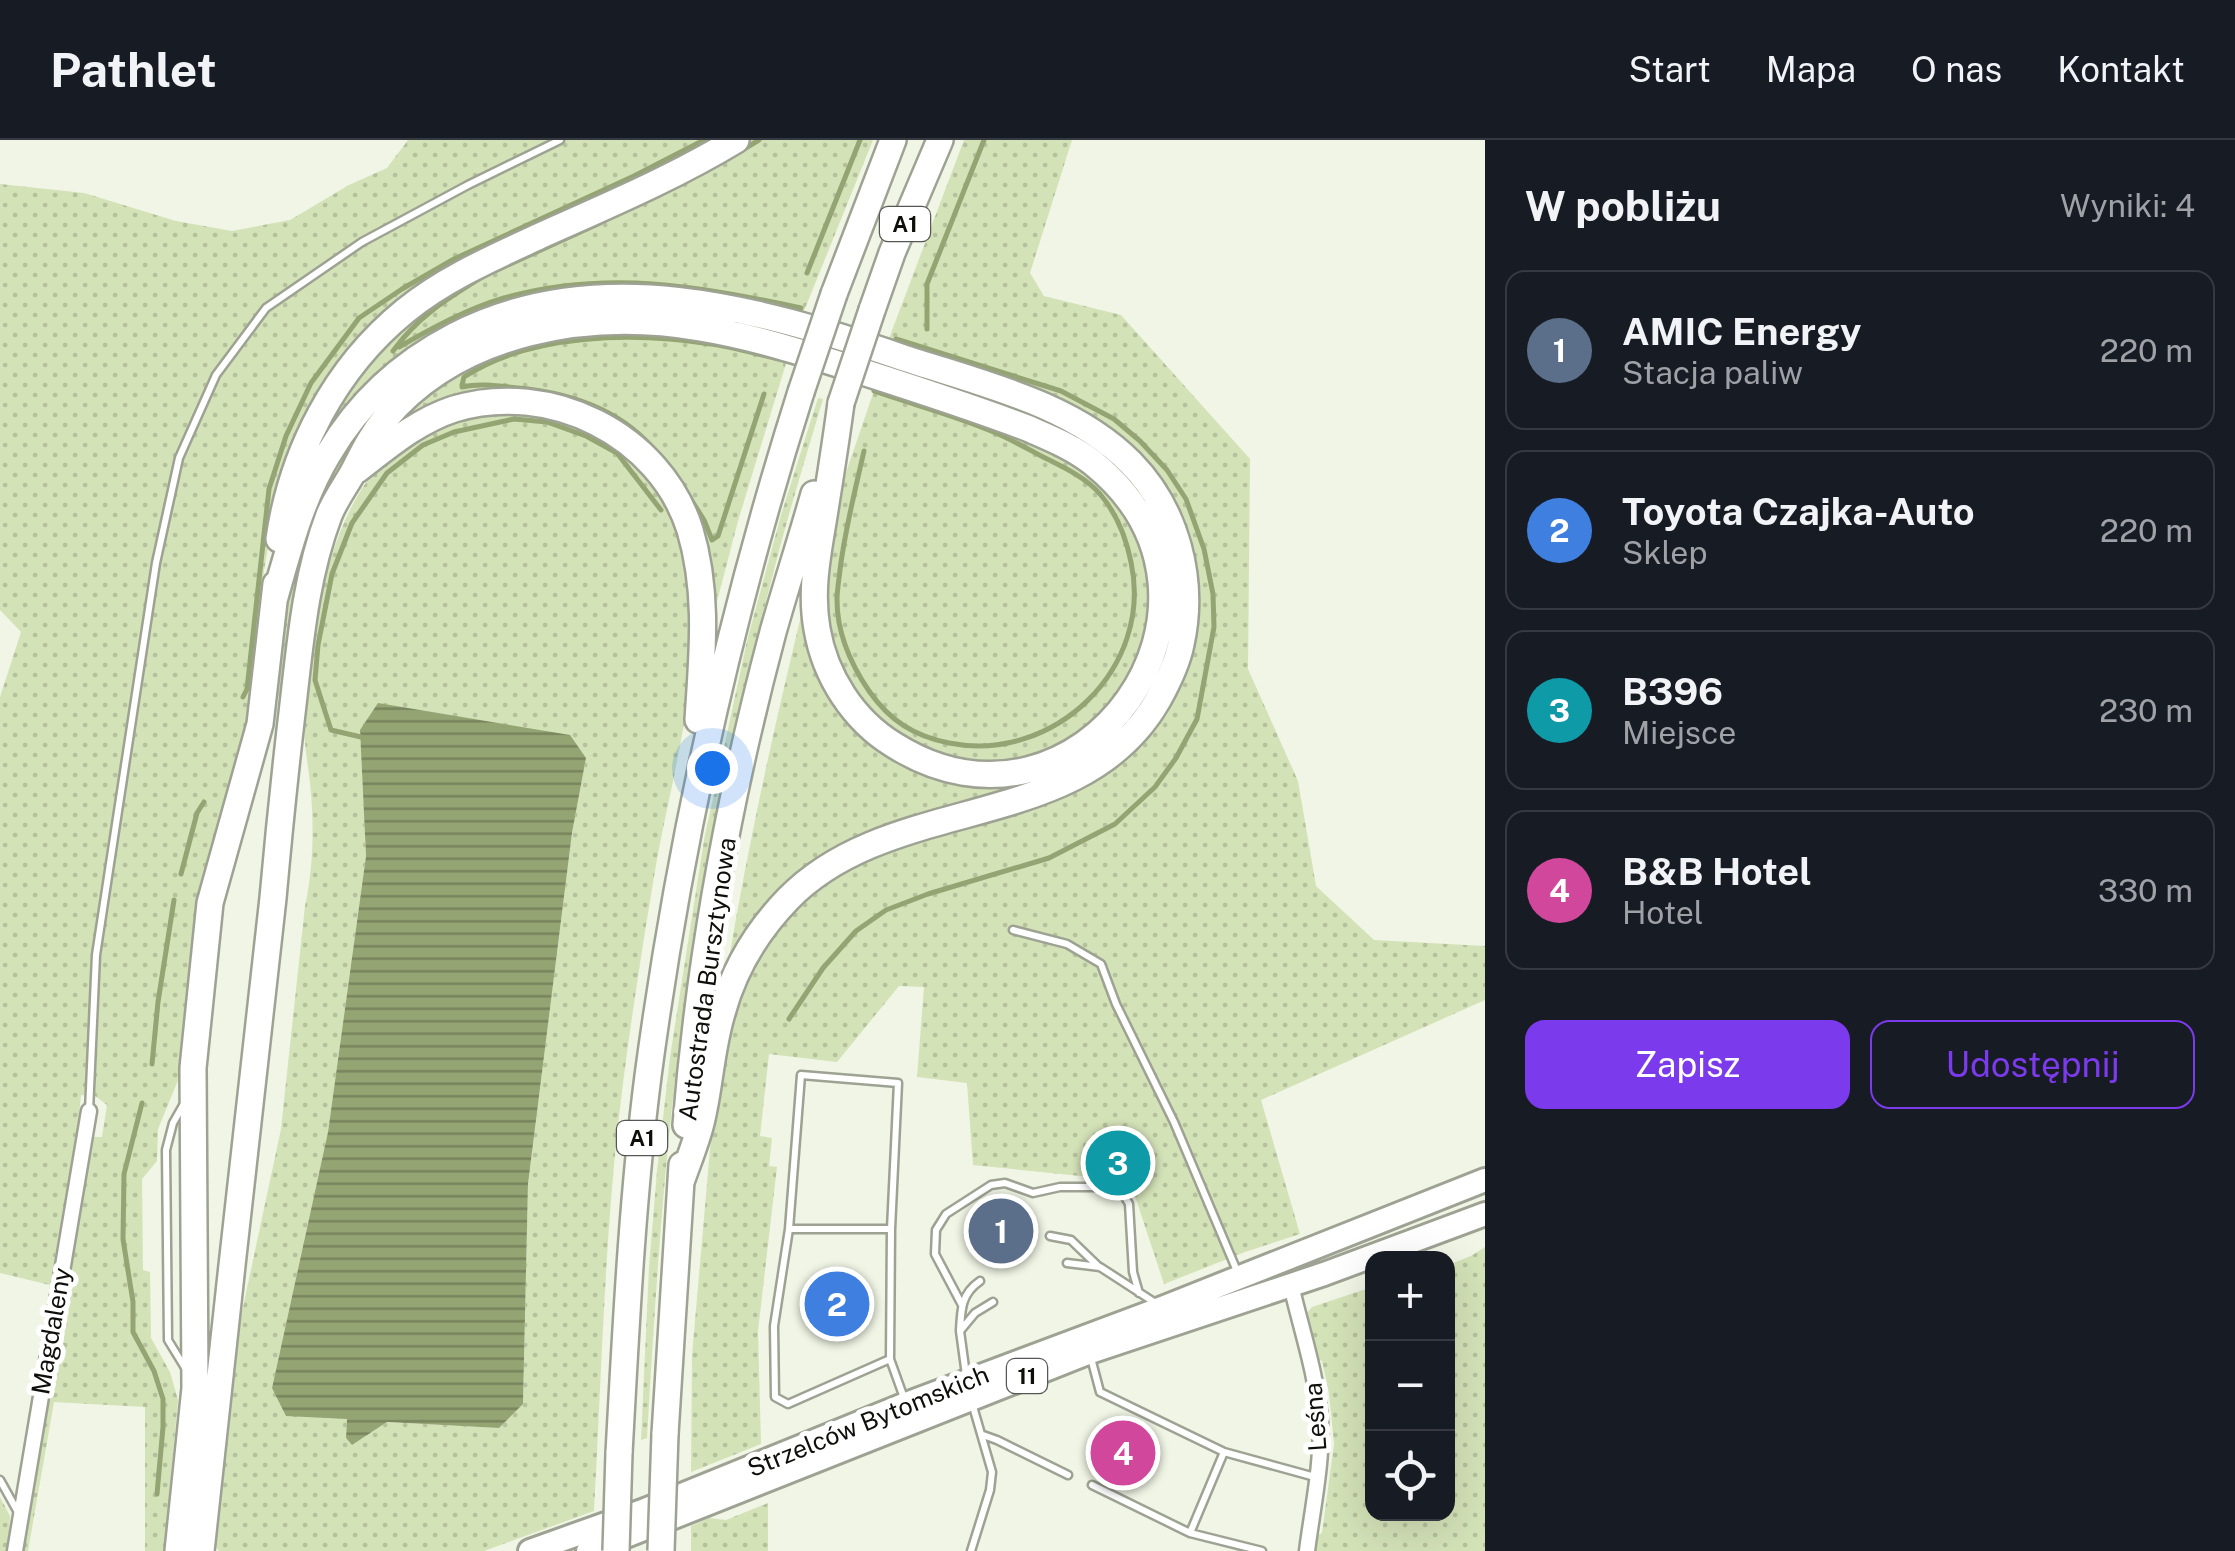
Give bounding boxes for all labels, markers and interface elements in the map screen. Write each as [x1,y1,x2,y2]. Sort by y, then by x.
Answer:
text: Pathlet [50,41,217,98]
text: Start [1628,49,1711,90]
text: Mapa [1766,49,1856,90]
text: O nas [1911,49,2002,90]
text: Kontakt [2057,49,2185,90]
text: W pobliżu [1525,181,1721,230]
text: Wyniki: 4 [2060,187,2195,224]
road number: A1 [880,207,930,241]
text: AMIC Energy [1622,309,1861,354]
text: 1 [1553,332,1566,369]
text: 220 m [2100,332,2193,369]
text: Stacja paliw [1622,354,1803,391]
text: Toyota Czajka-Auto [1622,489,1975,534]
text: 2 [1549,512,1570,549]
text: 220 m [2100,512,2193,549]
text: Sklep [1622,534,1707,571]
text: B396 [1622,669,1723,714]
text: 3 [1549,692,1570,729]
text: 230 m [2099,692,2193,729]
text: Miejsce [1622,714,1736,751]
your location [687,743,738,794]
street label: Autostrada Bursztynowa [672,835,742,1123]
text: B&B Hotel [1622,849,1812,894]
text: 4 [1549,872,1570,909]
text: 330 m [2098,872,2193,909]
text: Hotel [1622,894,1704,931]
button: Zapisz [1525,1020,1850,1109]
button: Udostępnij [1870,1020,2195,1109]
road number: A1 [617,1121,667,1155]
pin: 3 [1086,1126,1150,1200]
pin: 1 [968,1194,1034,1268]
map controls [1365,1251,1455,1521]
button: + [1365,1251,1455,1341]
street label: Magdaleny [25,1265,77,1397]
pin: 2 [804,1266,870,1342]
button: − [1365,1341,1455,1431]
street label: Strzelców Bytomskich [743,1359,993,1483]
road number: 11 [1007,1359,1047,1393]
street label: Leśna [1298,1382,1332,1452]
pin: 4 [1090,1416,1156,1490]
button: locate [1365,1431,1455,1521]

